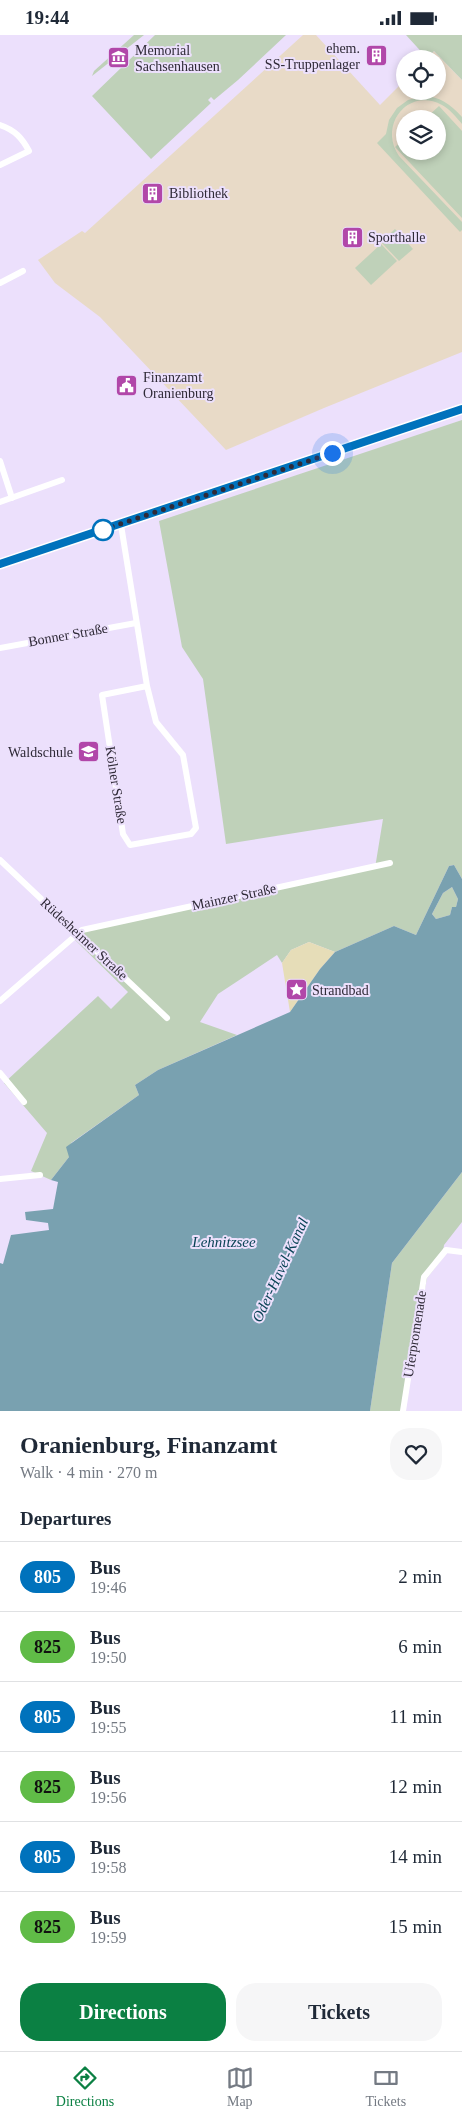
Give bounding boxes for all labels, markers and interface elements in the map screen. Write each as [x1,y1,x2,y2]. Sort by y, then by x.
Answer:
text: 19:44 [25,7,69,28]
place label: ehem. SS-Truppenlager [265,41,360,72]
place label: Memorial Sachsenhausen [135,43,220,74]
building icon: ehem. SS-Truppenlager [364,44,388,68]
museum icon: Memorial Sachsenhausen [107,46,131,70]
map controls [396,50,446,160]
button: locate [396,50,446,100]
button: layers [396,110,446,160]
building icon: Bibliothek [141,181,165,205]
place label: Bibliothek [169,186,228,201]
building icon: Sporthalle [340,225,364,249]
place label: Sporthalle [368,230,426,245]
place label: Finanzamt Oranienburg [143,370,214,401]
public building icon: Finanzamt Oranienburg [115,373,139,397]
your location [320,441,345,466]
unlabelled marker [92,519,114,541]
street label: Bonner Straße [27,621,109,649]
school or university icon: Waldschule [77,740,101,764]
place label: Waldschule [8,745,73,760]
street label: Kölner Straße [102,745,130,825]
street label: Mainzer Straße [190,881,278,913]
street label: Rüdesheimer Straße [38,895,130,983]
place icon: Strandbad [284,978,308,1002]
place label: Strandbad [312,983,369,998]
water label: Oder-Havel-Kanal [249,1215,311,1325]
water label: Lehnitzsee [191,1234,256,1250]
street label: Uferpromenade [401,1289,429,1379]
button: heart [390,1428,442,1480]
text: Oranienburg, Finanzamt [20,1432,277,1458]
text: Walk · 4 min · 270 m [20,1464,157,1481]
text: Departures [20,1508,111,1529]
text: Bus [90,1557,121,1578]
text: 2 min [398,1566,442,1587]
text: 805 [34,1567,61,1587]
text: 19:46 [90,1579,126,1596]
text: Bus [90,1627,121,1648]
text: 6 min [398,1636,442,1657]
text: 825 [34,1637,61,1657]
text: 19:50 [90,1649,126,1666]
text: Bus [90,1697,121,1718]
text: 11 min [389,1706,442,1727]
text: 805 [34,1707,61,1727]
text: 19:55 [90,1719,126,1736]
text: Bus [90,1767,121,1788]
text: 12 min [389,1776,442,1797]
text: 825 [34,1777,61,1797]
text: 19:56 [90,1789,126,1806]
text: Bus [90,1837,121,1858]
text: 14 min [389,1846,442,1867]
text: 805 [34,1847,61,1867]
text: 19:58 [90,1859,126,1876]
text: Bus [90,1907,121,1928]
text: 15 min [389,1916,442,1937]
text: 825 [34,1917,61,1937]
text: 19:59 [90,1929,126,1946]
button: Directions [20,1983,226,2041]
button: Tickets [236,1983,442,2041]
tab: Directions [56,2064,114,2110]
tab: Map [226,2064,254,2110]
tab: Tickets [365,2064,406,2110]

